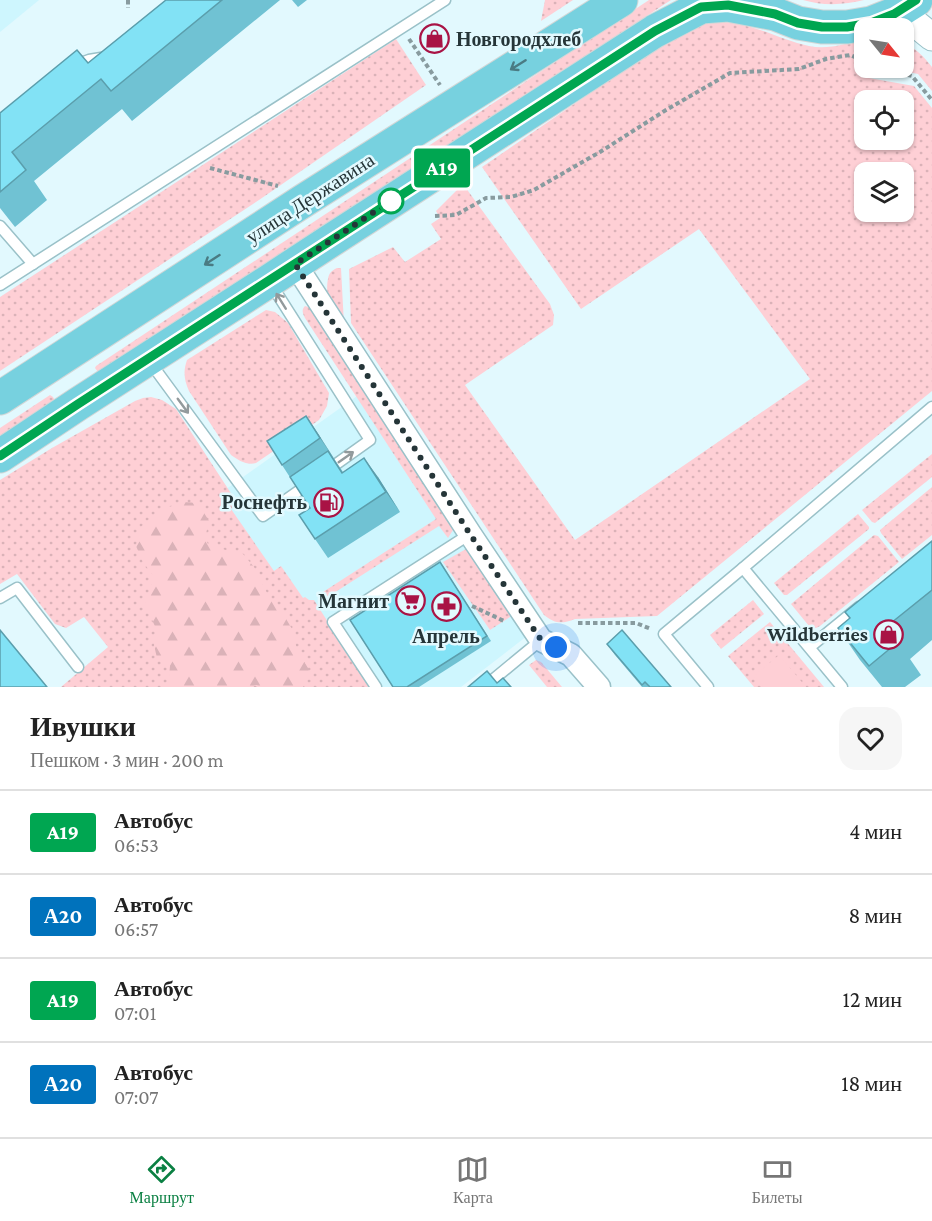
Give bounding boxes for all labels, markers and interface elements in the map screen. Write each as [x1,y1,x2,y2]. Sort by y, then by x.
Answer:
north arrow [854,18,914,78]
map controls [854,18,914,222]
shop icon: Новгородхлеб [419,23,451,55]
place label: Новгородхлеб [456,28,581,51]
one-way arrow [511,59,527,71]
button: locate [854,90,914,150]
street label: улица Державина [242,148,379,248]
line badge: A19 [408,148,476,188]
text: A19 [426,156,458,180]
button: layers [854,162,914,222]
unlabelled marker [378,188,404,214]
one-way arrow [205,254,221,266]
one-way arrow [275,292,288,309]
one-way arrow [177,398,189,414]
one-way arrow [337,451,353,464]
fuel station icon: Роснефть [312,486,344,518]
place label: Роснефть [222,491,307,514]
supermarket icon: Магнит [394,585,426,617]
place label: Магнит [318,590,389,612]
pharmacy icon: Апрель [430,590,462,622]
shop icon: Wildberries [873,618,905,650]
place label: Wildberries [766,623,868,645]
place label: Апрель [412,625,480,648]
your location [541,632,571,662]
button: heart [839,707,902,770]
text: Ивушки [30,711,136,742]
text: Пешком · 3 мин · 200 m [30,749,224,771]
text: Автобус [114,808,193,833]
text: 4 мин [849,819,902,844]
text: A19 [47,820,79,844]
text: 06:53 [114,834,159,856]
text: Автобус [114,892,193,917]
text: 8 мин [849,903,902,928]
text: А20 [44,904,82,928]
text: 06:57 [114,918,158,940]
text: Автобус [114,976,193,1001]
text: 12 мин [843,987,902,1012]
text: A19 [47,988,79,1012]
text: 07:01 [114,1002,156,1024]
text: Автобус [114,1060,193,1085]
text: 18 мин [841,1071,902,1096]
text: А20 [44,1072,82,1096]
text: 07:07 [114,1086,158,1108]
tab: Маршрут [130,1153,194,1207]
tab: Карта [453,1153,493,1207]
tab: Билеты [752,1153,802,1207]

